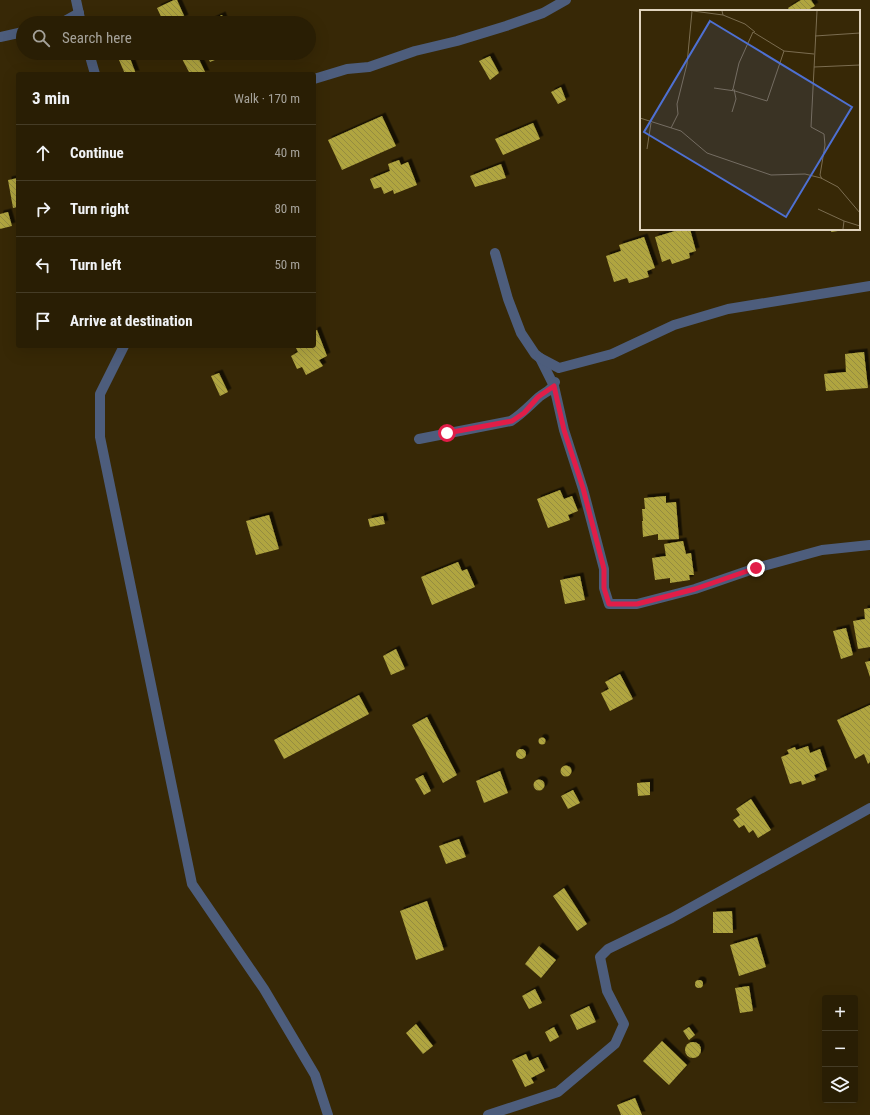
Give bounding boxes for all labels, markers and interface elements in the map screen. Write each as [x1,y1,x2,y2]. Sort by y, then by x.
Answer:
inset map [640,10,860,230]
search box [16,16,316,60]
icon: search [30,27,52,49]
text: Search here [62,29,132,47]
text: 3 min [32,88,70,108]
text: Walk · 170 m [234,91,300,106]
icon: ahead [32,142,54,164]
text: Continue [70,144,124,162]
text: 40 m [274,145,300,160]
icon: right [32,198,54,220]
text: Turn right [70,200,129,218]
text: 80 m [274,201,300,216]
icon: left [32,254,54,276]
text: Turn left [70,256,121,274]
text: 50 m [274,257,300,272]
icon: arrive [32,310,54,332]
text: Arrive at destination [70,312,193,330]
route start [438,424,456,442]
route end [747,559,765,577]
map controls [822,995,858,1103]
button: + [822,995,858,1031]
button: − [822,1031,858,1067]
button: layers [822,1067,858,1103]

